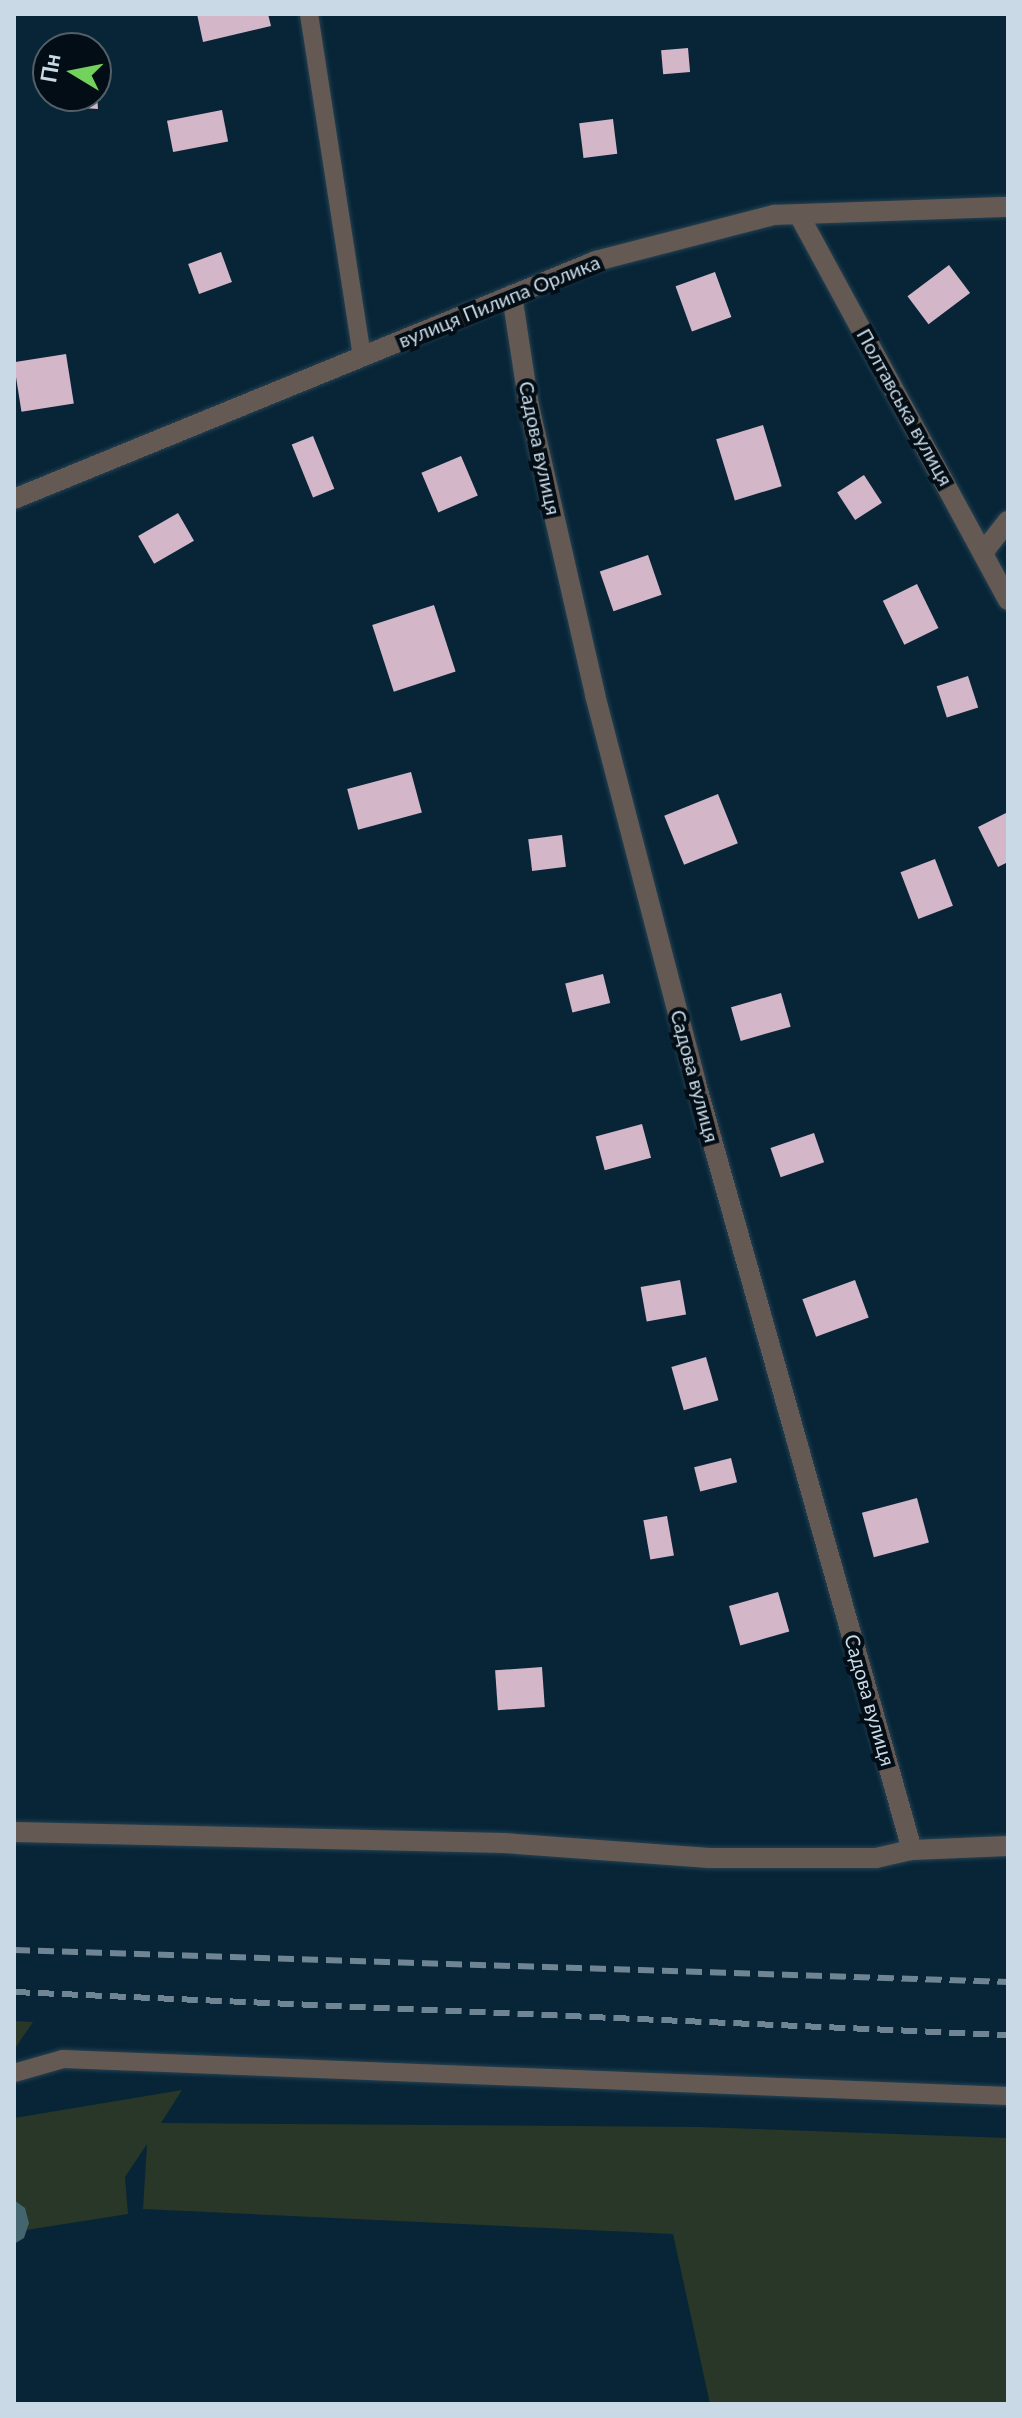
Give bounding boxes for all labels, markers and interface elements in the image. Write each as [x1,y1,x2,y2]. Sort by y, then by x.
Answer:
north arrow [32,32,112,112]
text: Пн [34,52,66,85]
street label: вулиця Пилипа Орлика [395,250,603,352]
street label: Полтавська вулиця [852,324,958,490]
street label: Садова вулиця [514,379,566,517]
street label: Садова вулиця [666,1007,724,1145]
street label: Садова вулиця [840,1631,900,1769]

